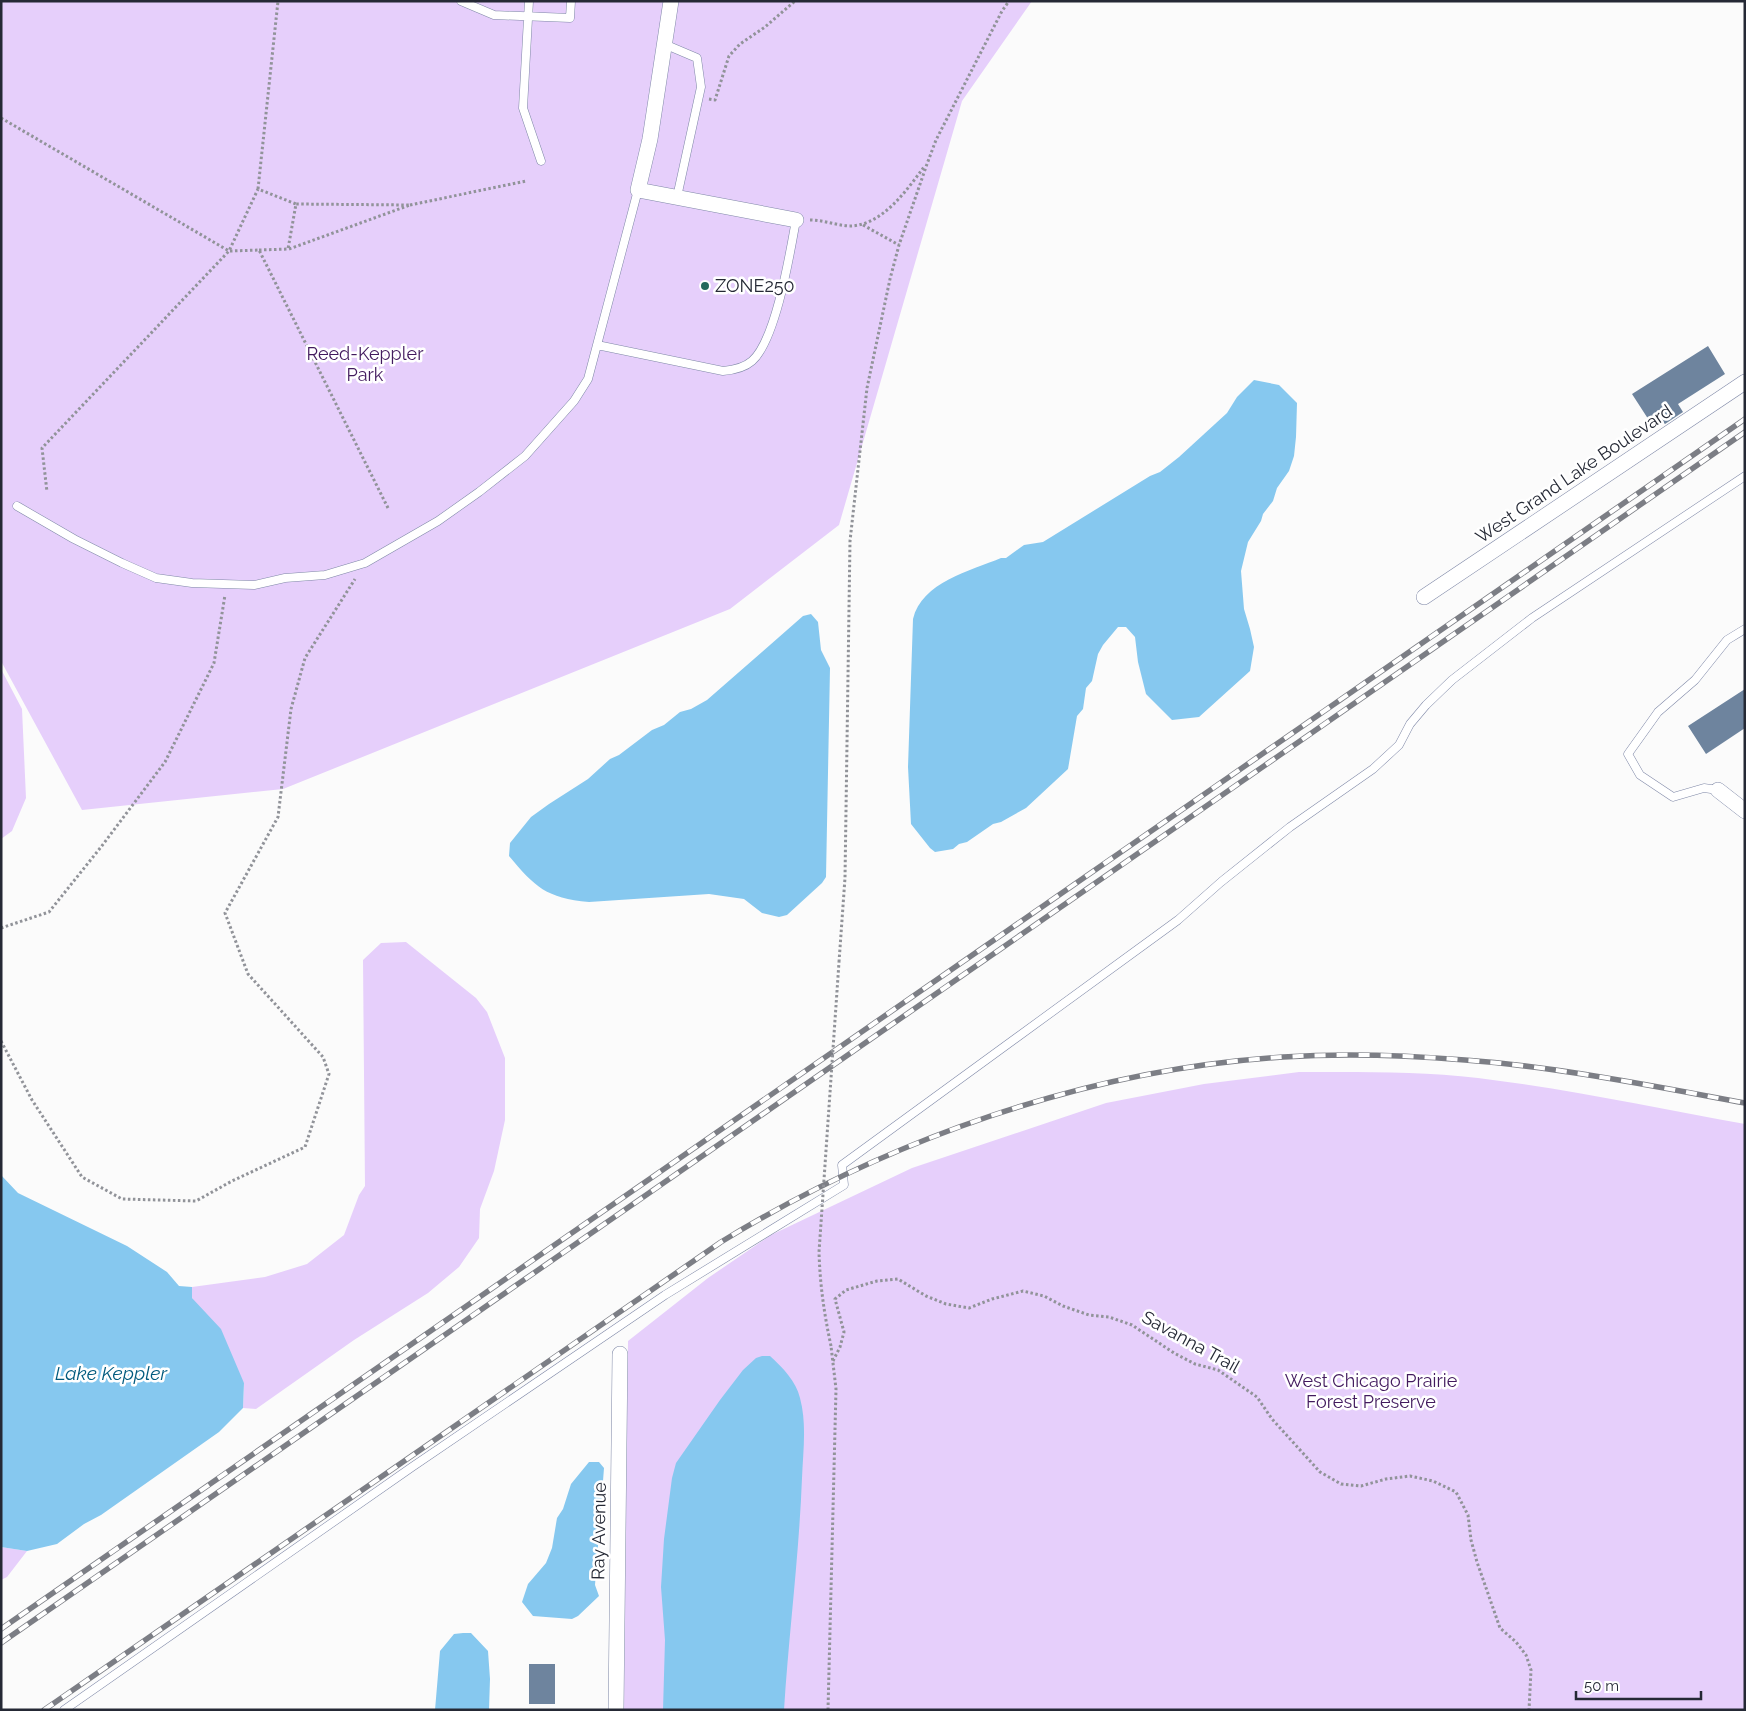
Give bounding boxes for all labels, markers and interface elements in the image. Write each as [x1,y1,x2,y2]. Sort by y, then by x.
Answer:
place label: ZONE250 [715,275,795,296]
marker: ZONE250 [699,280,711,292]
park label: Reed-Keppler Park [307,343,424,385]
street label: West Grand Lake Boulevard [1472,400,1676,547]
street label: Savanna Trail [1139,1306,1244,1377]
water label: Lake Keppler [55,1362,168,1384]
park label: West Chicago Prairie Forest Preserve [1285,1370,1458,1412]
street label: Ray Avenue [587,1482,610,1580]
scale bar [1576,1668,1701,1700]
text: 50 m [1584,1677,1619,1695]

